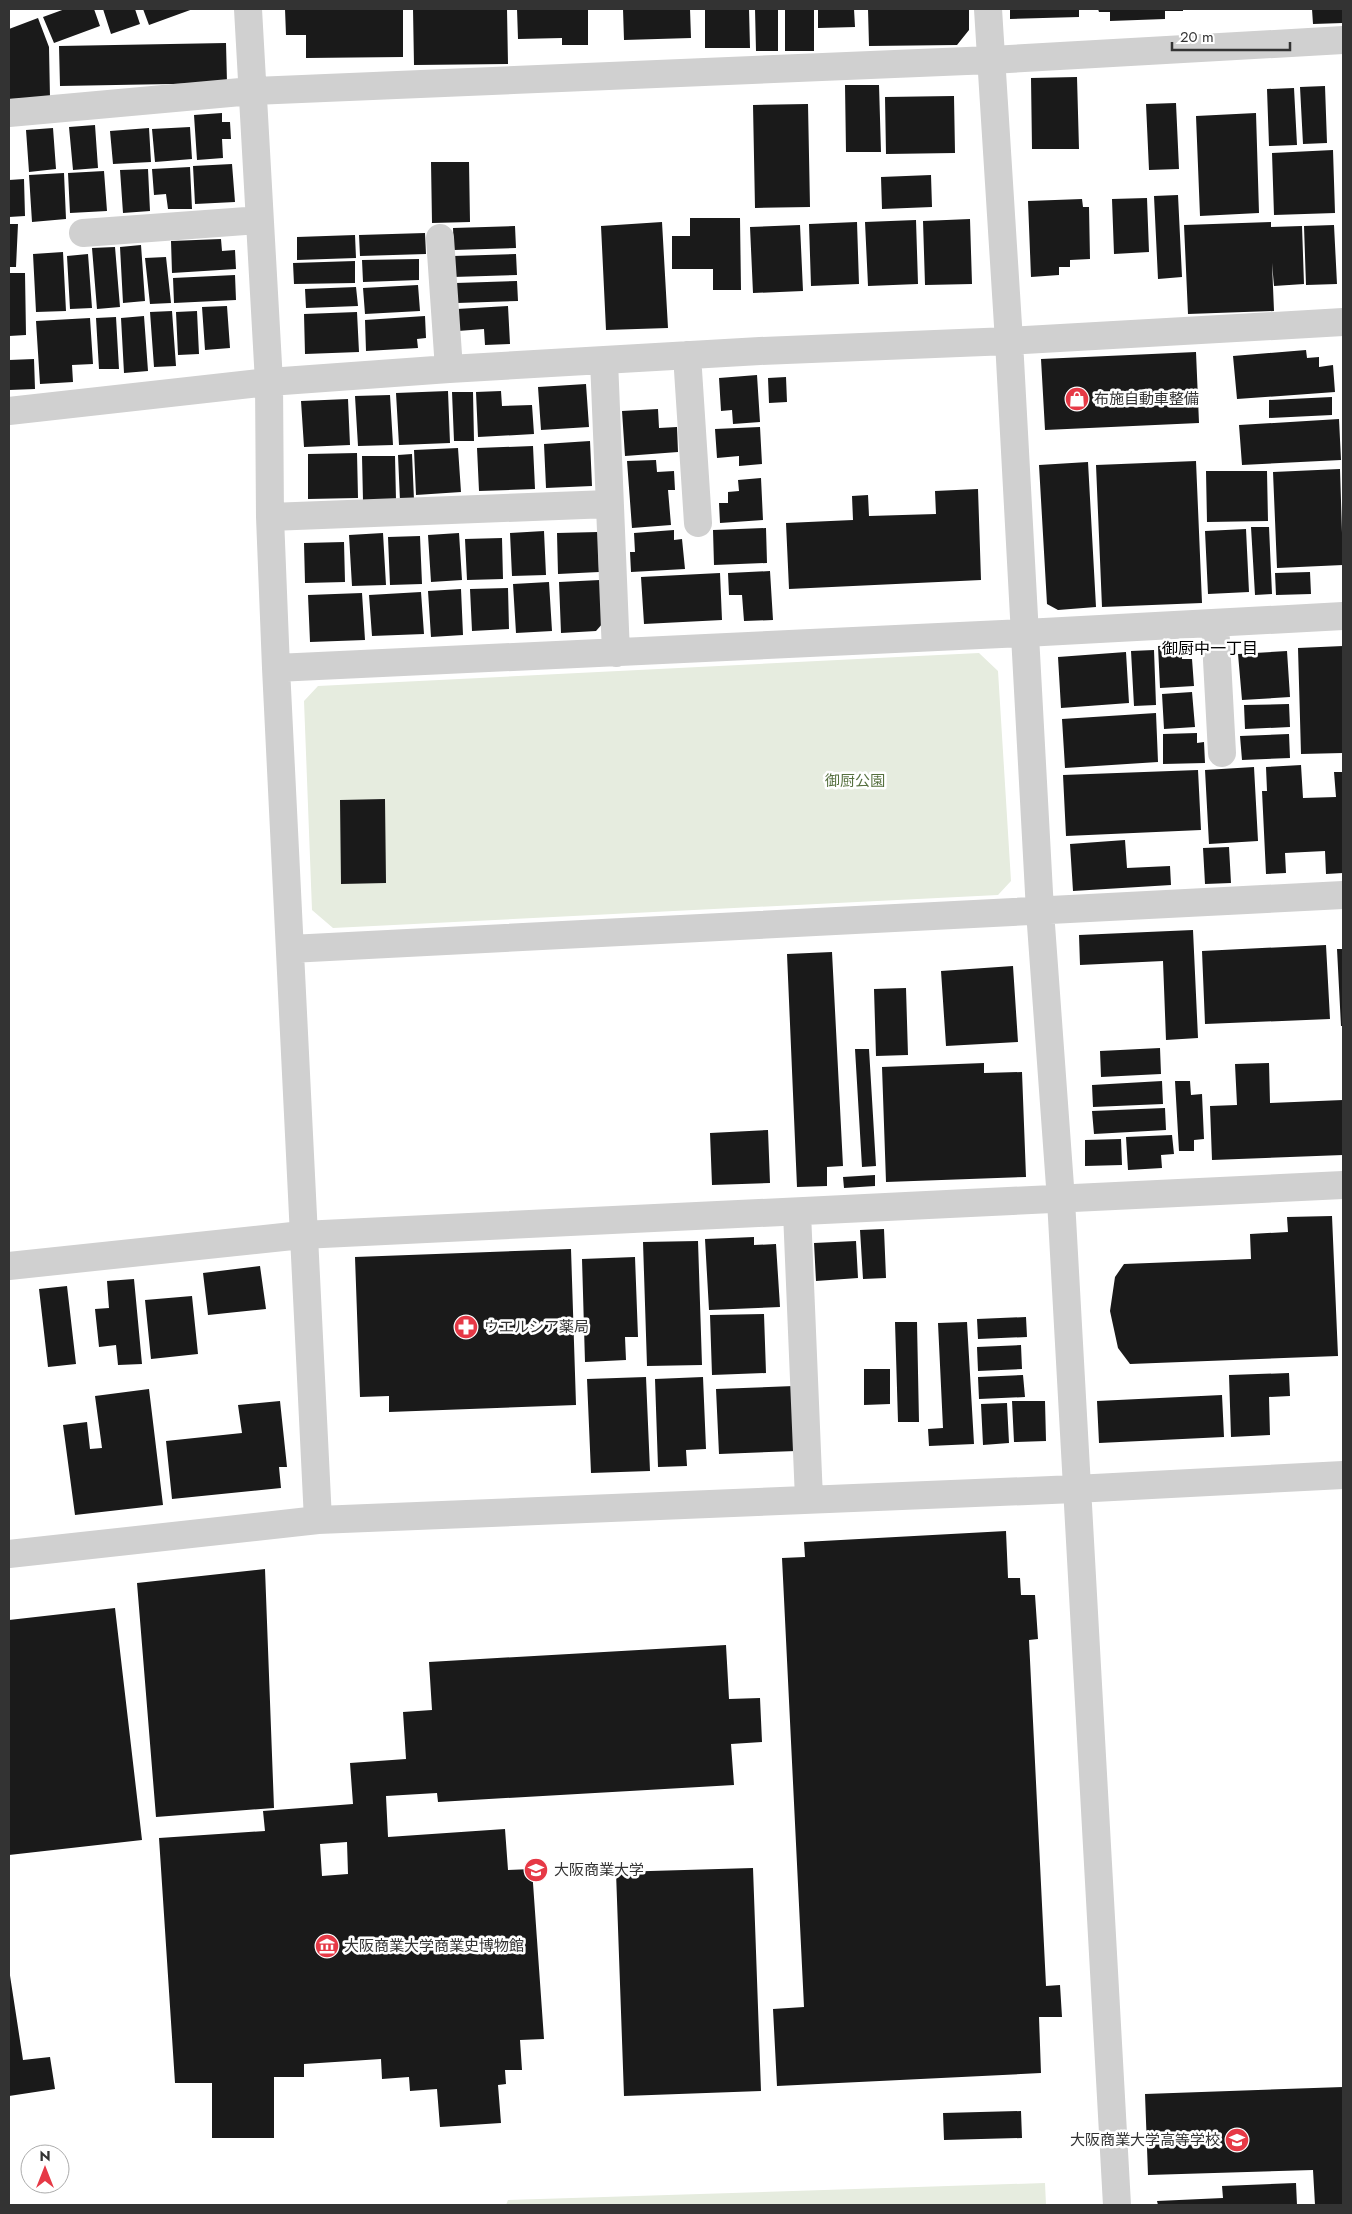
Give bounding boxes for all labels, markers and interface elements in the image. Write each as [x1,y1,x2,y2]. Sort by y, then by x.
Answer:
scale bar [1172,20,1290,52]
text: 20 m [1180,26,1214,48]
shop icon: 布施自動車整備 [1064,386,1090,412]
place label: 布施自動車整備 [1094,388,1199,410]
district label: 御厨中一丁目 [1162,637,1258,660]
park label: 御厨公園 [825,770,885,792]
pharmacy icon: ウエルシア薬局 [453,1314,479,1340]
place label: ウエルシア薬局 [484,1316,589,1338]
school or university icon: 大阪商業大学 [523,1857,549,1883]
place label: 大阪商業大学 [554,1859,644,1881]
museum icon: 大阪商業大学商業史博物館 [314,1933,340,1959]
place label: 大阪商業大学商業史博物館 [344,1935,524,1957]
school or university icon: 大阪商業大学高等学校 [1224,2127,1250,2153]
place label: 大阪商業大学高等学校 [1070,2129,1220,2151]
north arrow [20,2144,70,2194]
text: N [39,2146,51,2166]

